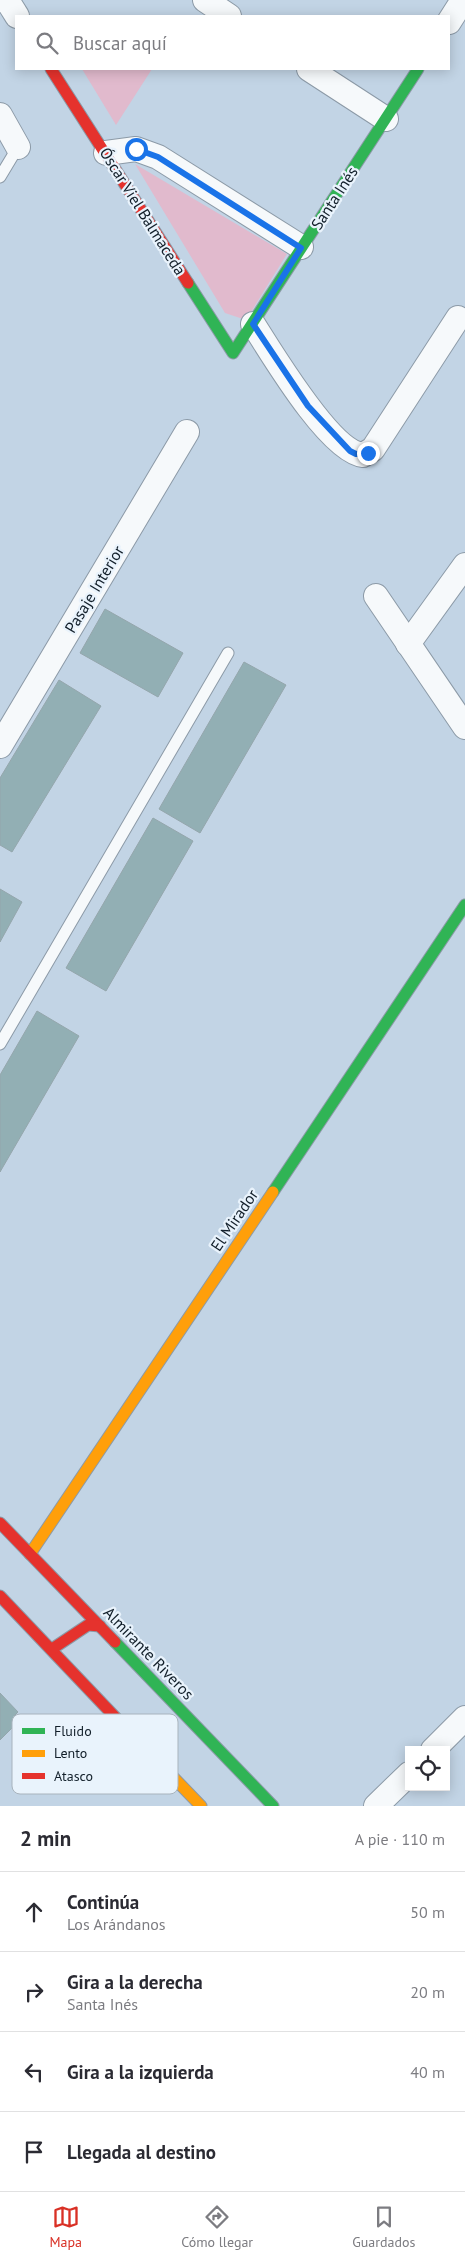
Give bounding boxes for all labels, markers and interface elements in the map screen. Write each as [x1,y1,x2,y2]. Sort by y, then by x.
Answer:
search box [15,15,450,70]
icon: search [33,29,61,57]
text: Buscar aquí [73,31,167,55]
route start [125,138,148,161]
street label: Óscar Viel Balmaceda [96,143,190,279]
street label: Santa Inés [306,163,362,233]
route end [357,442,380,465]
street label: Pasaje Interior [60,541,128,636]
street label: El Mirador [206,1185,262,1255]
street label: Almirante Riveros [100,1602,199,1704]
legend [12,1714,178,1794]
text: Fluido [54,1722,92,1740]
text: Lento [54,1744,87,1762]
map controls [405,1746,450,1791]
button: locate [405,1746,450,1791]
text: Atasco [54,1767,93,1785]
text: 2 min [20,1825,71,1852]
text: A pie · 110 m [355,1829,445,1849]
text: Continúa [67,1890,139,1914]
icon: ahead [20,1898,48,1926]
text: 50 m [410,1902,445,1922]
text: Los Arándanos [67,1914,166,1934]
text: Gira a la derecha [67,1970,203,1994]
icon: right [20,1978,48,2006]
text: 20 m [410,1982,445,2002]
text: Santa Inés [67,1994,138,2014]
icon: left [20,2058,48,2086]
text: Gira a la izquierda [67,2060,214,2084]
text: 40 m [410,2062,445,2082]
icon: arrive [20,2138,48,2166]
text: Llegada al destino [67,2140,216,2164]
tab: Mapa [50,2203,82,2251]
tab: Cómo llegar [181,2203,253,2251]
tab: Guardados [352,2203,415,2251]

